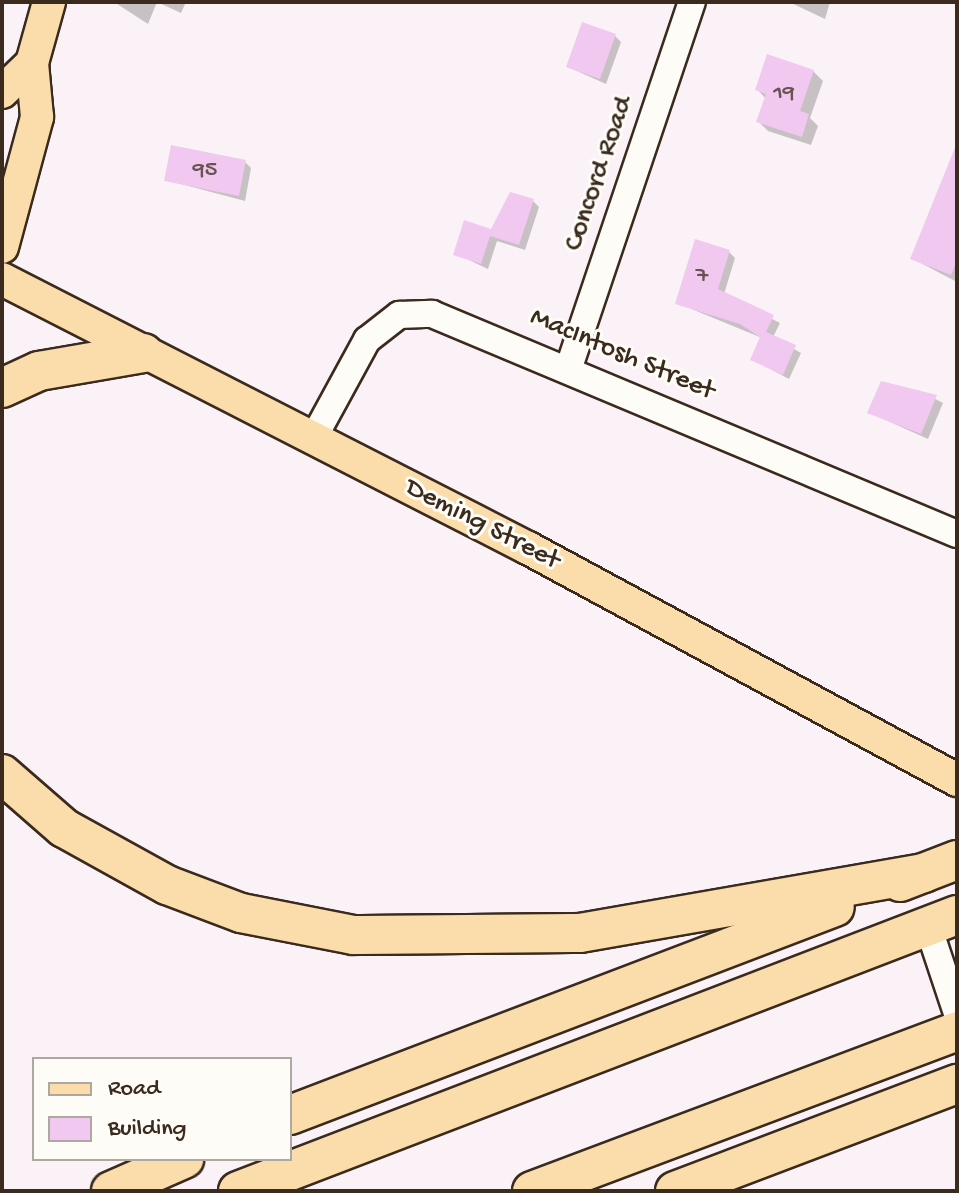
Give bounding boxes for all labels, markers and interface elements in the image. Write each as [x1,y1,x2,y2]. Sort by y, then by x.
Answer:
house number: 19 [773,80,795,108]
street label: Concord Road [558,92,642,256]
house number: 95 [193,157,217,185]
house number: 7 [696,263,708,291]
street label: MacIntosh Street [525,301,719,409]
street label: Deming Street [399,472,565,578]
legend [32,1057,292,1161]
text: Road [108,1075,160,1104]
text: Building [108,1115,186,1144]

